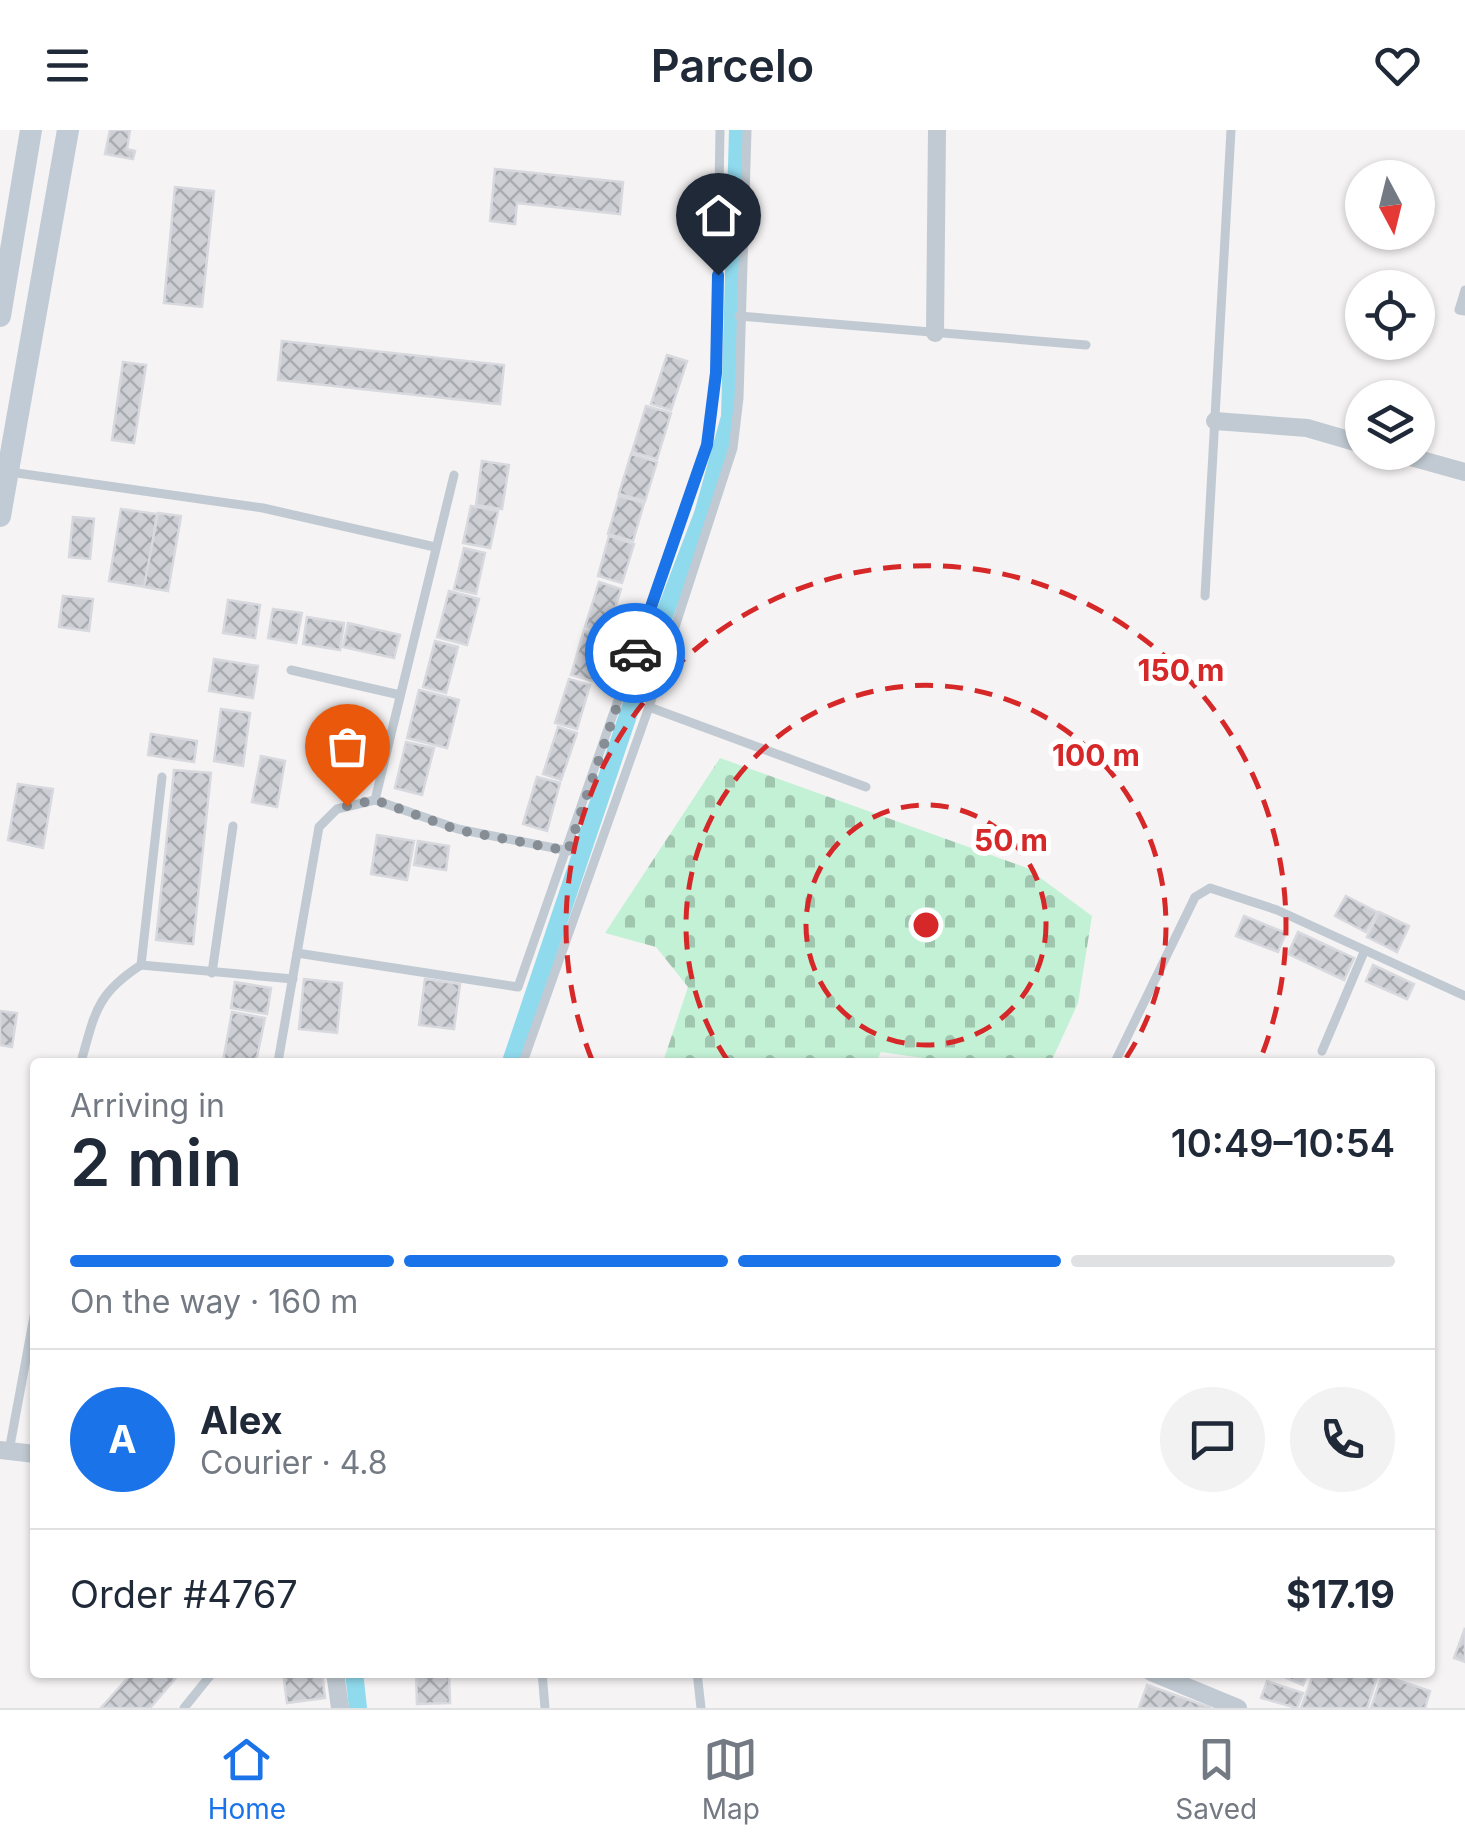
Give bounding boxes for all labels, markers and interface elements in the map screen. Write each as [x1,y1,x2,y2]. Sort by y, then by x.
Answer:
icon: menu [40,38,95,93]
text: Parcelo [651,38,814,93]
icon: heart [1370,38,1425,93]
north arrow [1345,160,1435,250]
map controls [1345,160,1435,470]
pin [676,173,761,276]
icon: home [691,188,746,243]
button: locate [1345,270,1435,360]
button: layers [1345,380,1435,470]
courier [585,603,685,703]
icon: car [608,626,663,681]
text: 150 m [1138,652,1224,688]
pin [305,704,390,807]
icon: bag [320,719,375,774]
text: 100 m [1052,737,1140,773]
text: 50 m [974,822,1048,858]
centre of rings [908,907,944,943]
text: Arriving in [70,1086,225,1125]
text: 10:49–10:54 [1171,1120,1395,1166]
text: 2 min [70,1123,242,1202]
text: On the way · 160 m [70,1282,358,1321]
button: chat [1160,1387,1265,1492]
button: phone [1290,1387,1395,1492]
text: Alex [200,1397,283,1443]
text: A [108,1416,137,1462]
text: Courier · 4.8 [200,1443,388,1482]
text: Order #4767 [70,1571,298,1617]
text: $17.19 [1286,1571,1395,1617]
tab: Home [208,1732,286,1826]
tab: Map [702,1732,760,1826]
tab: Saved [1175,1732,1257,1826]

